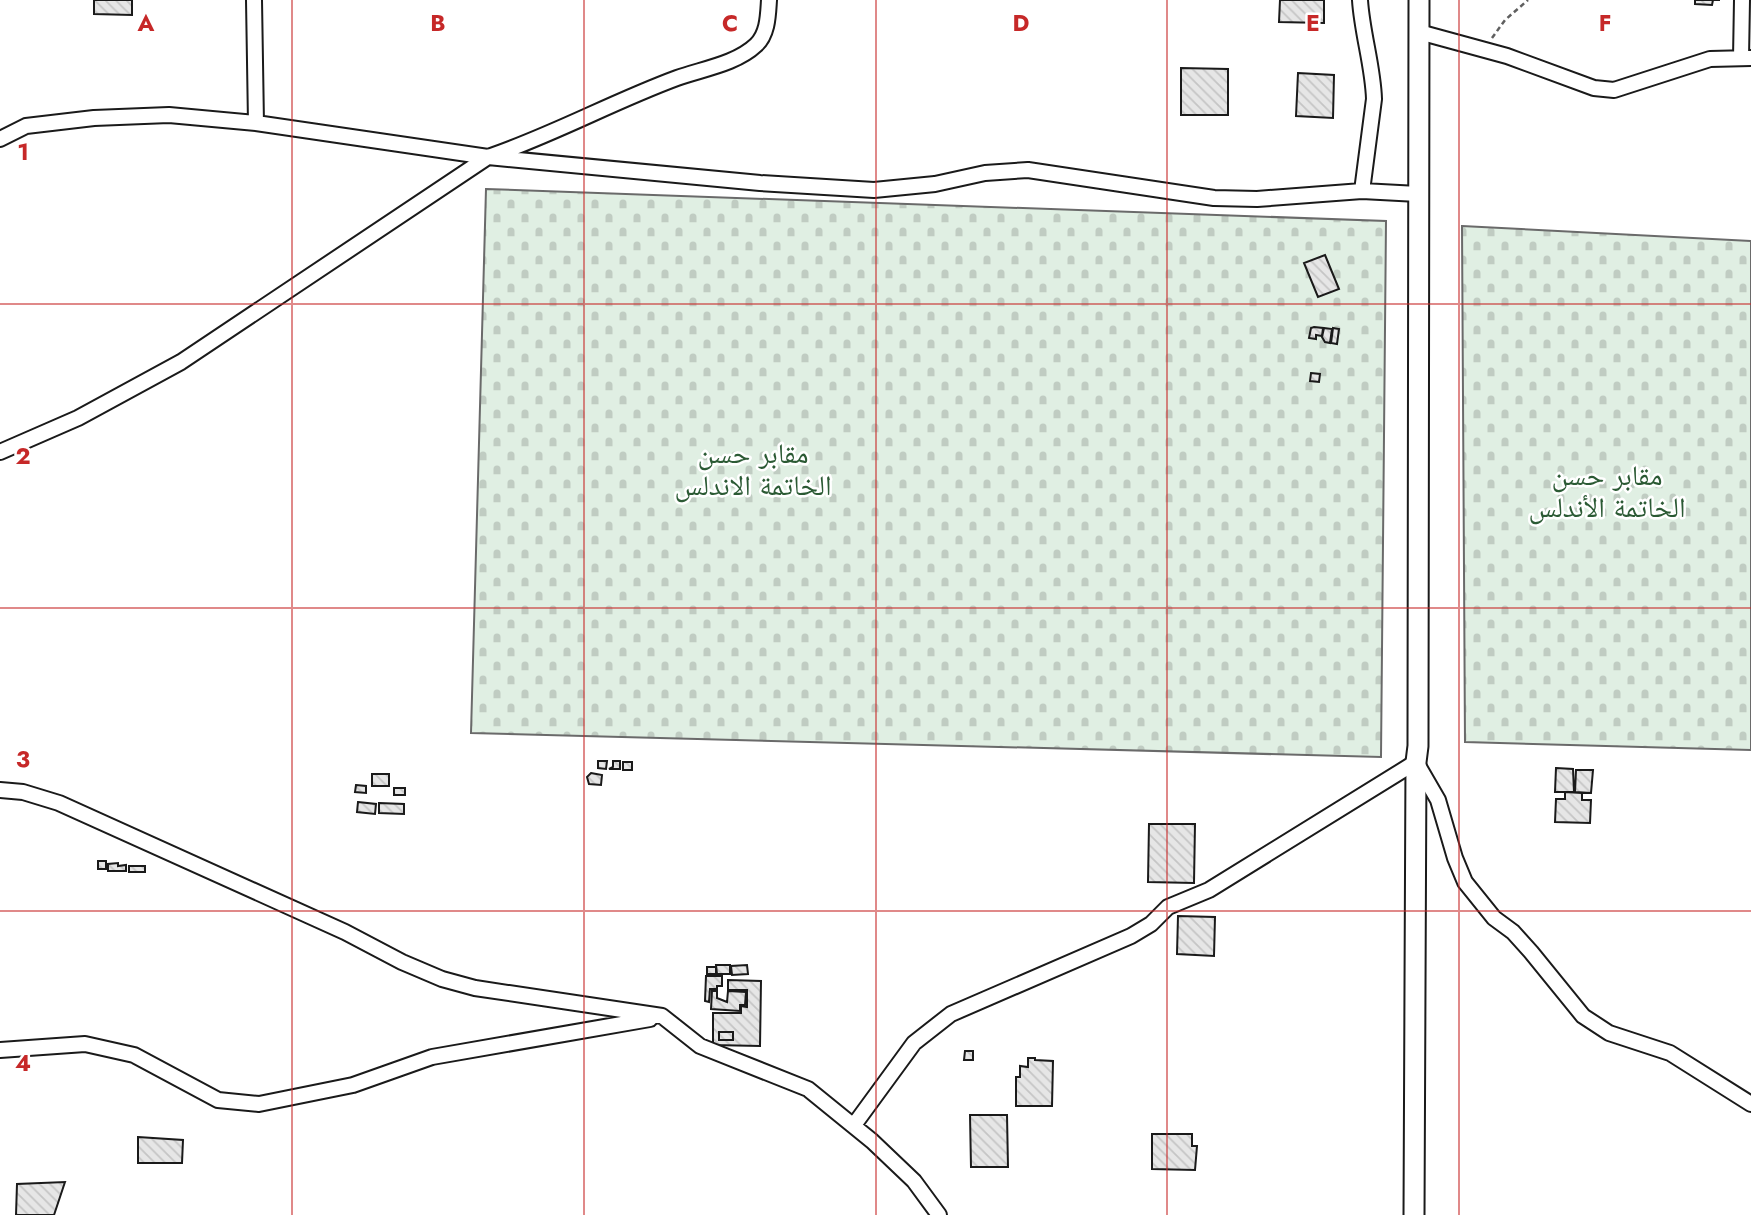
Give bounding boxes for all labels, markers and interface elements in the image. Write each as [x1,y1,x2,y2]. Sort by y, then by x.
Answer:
text: A [137,6,155,40]
text: B [430,6,446,40]
text: C [722,6,738,40]
text: D [1013,6,1030,40]
text: E [1306,6,1320,40]
text: F [1599,6,1611,40]
text: 1 [17,135,29,169]
park label: مقابر حسن الخاتمة الاندلس [674,433,832,506]
text: 2 [15,439,31,473]
park label: مقابر حسن الخاتمة الأندلس [1528,455,1686,528]
text: 3 [16,742,30,776]
text: 4 [15,1046,31,1080]

